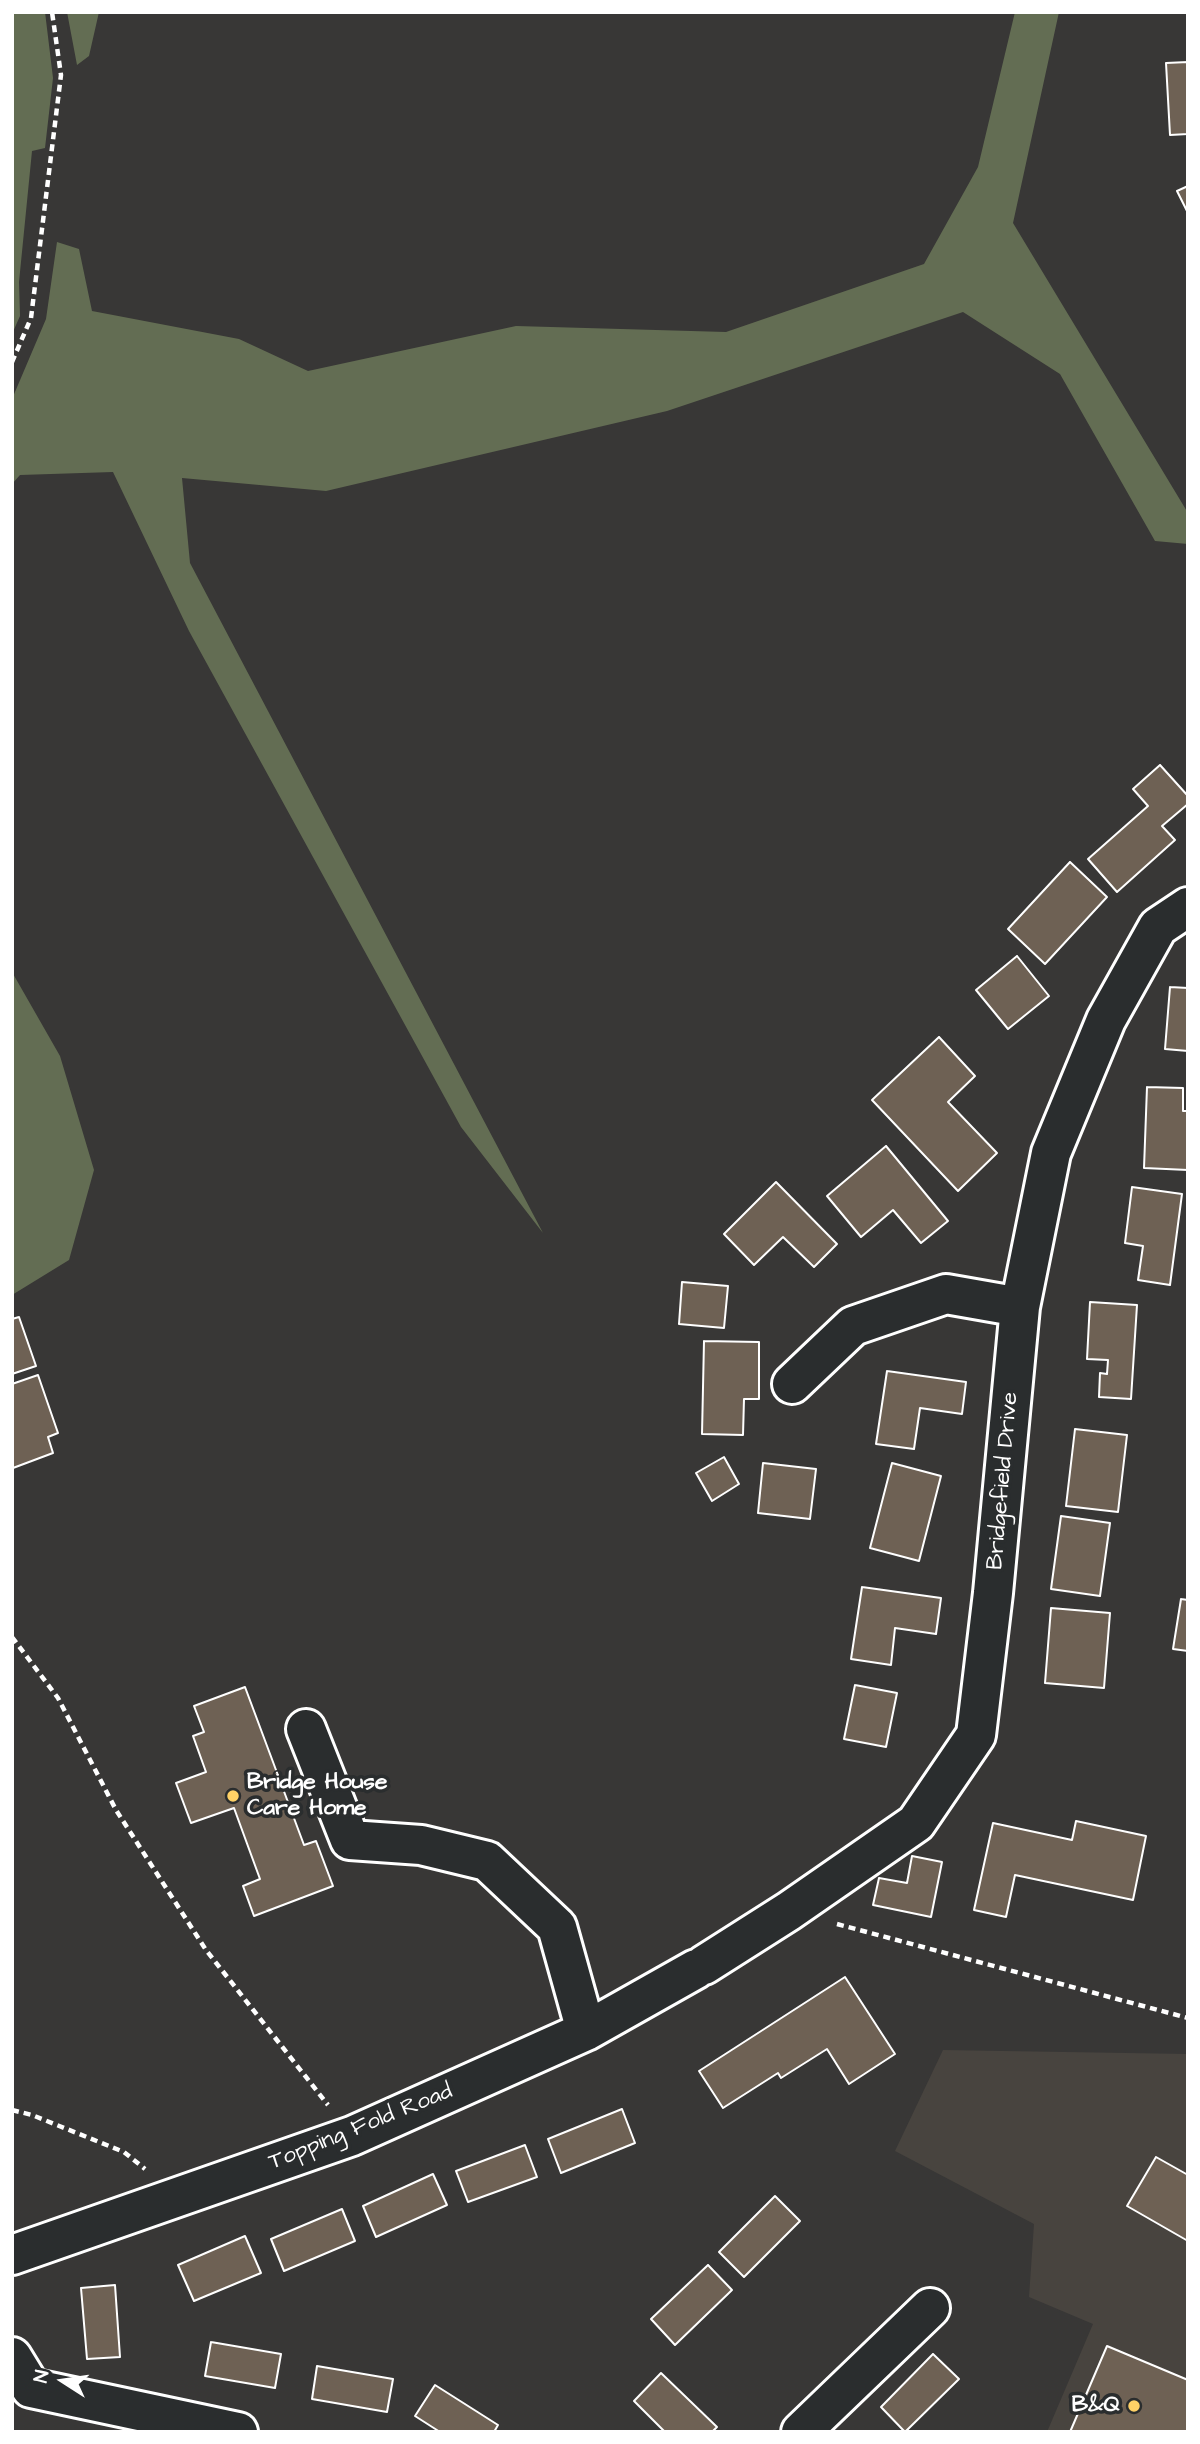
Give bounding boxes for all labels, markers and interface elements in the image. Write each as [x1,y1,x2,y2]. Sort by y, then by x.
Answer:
street label: Bridgefield Drive [982,1391,1026,1571]
place label: Bridge House Care Home [247,1769,387,1823]
marker: Bridge House Care Home [225,1788,241,1804]
street label: Topping Fold Road [265,2079,457,2177]
north arrow [28,2346,98,2416]
text: N [28,2368,56,2385]
place label: B&Q [1072,2392,1120,2420]
marker: B&Q [1126,2398,1142,2414]

